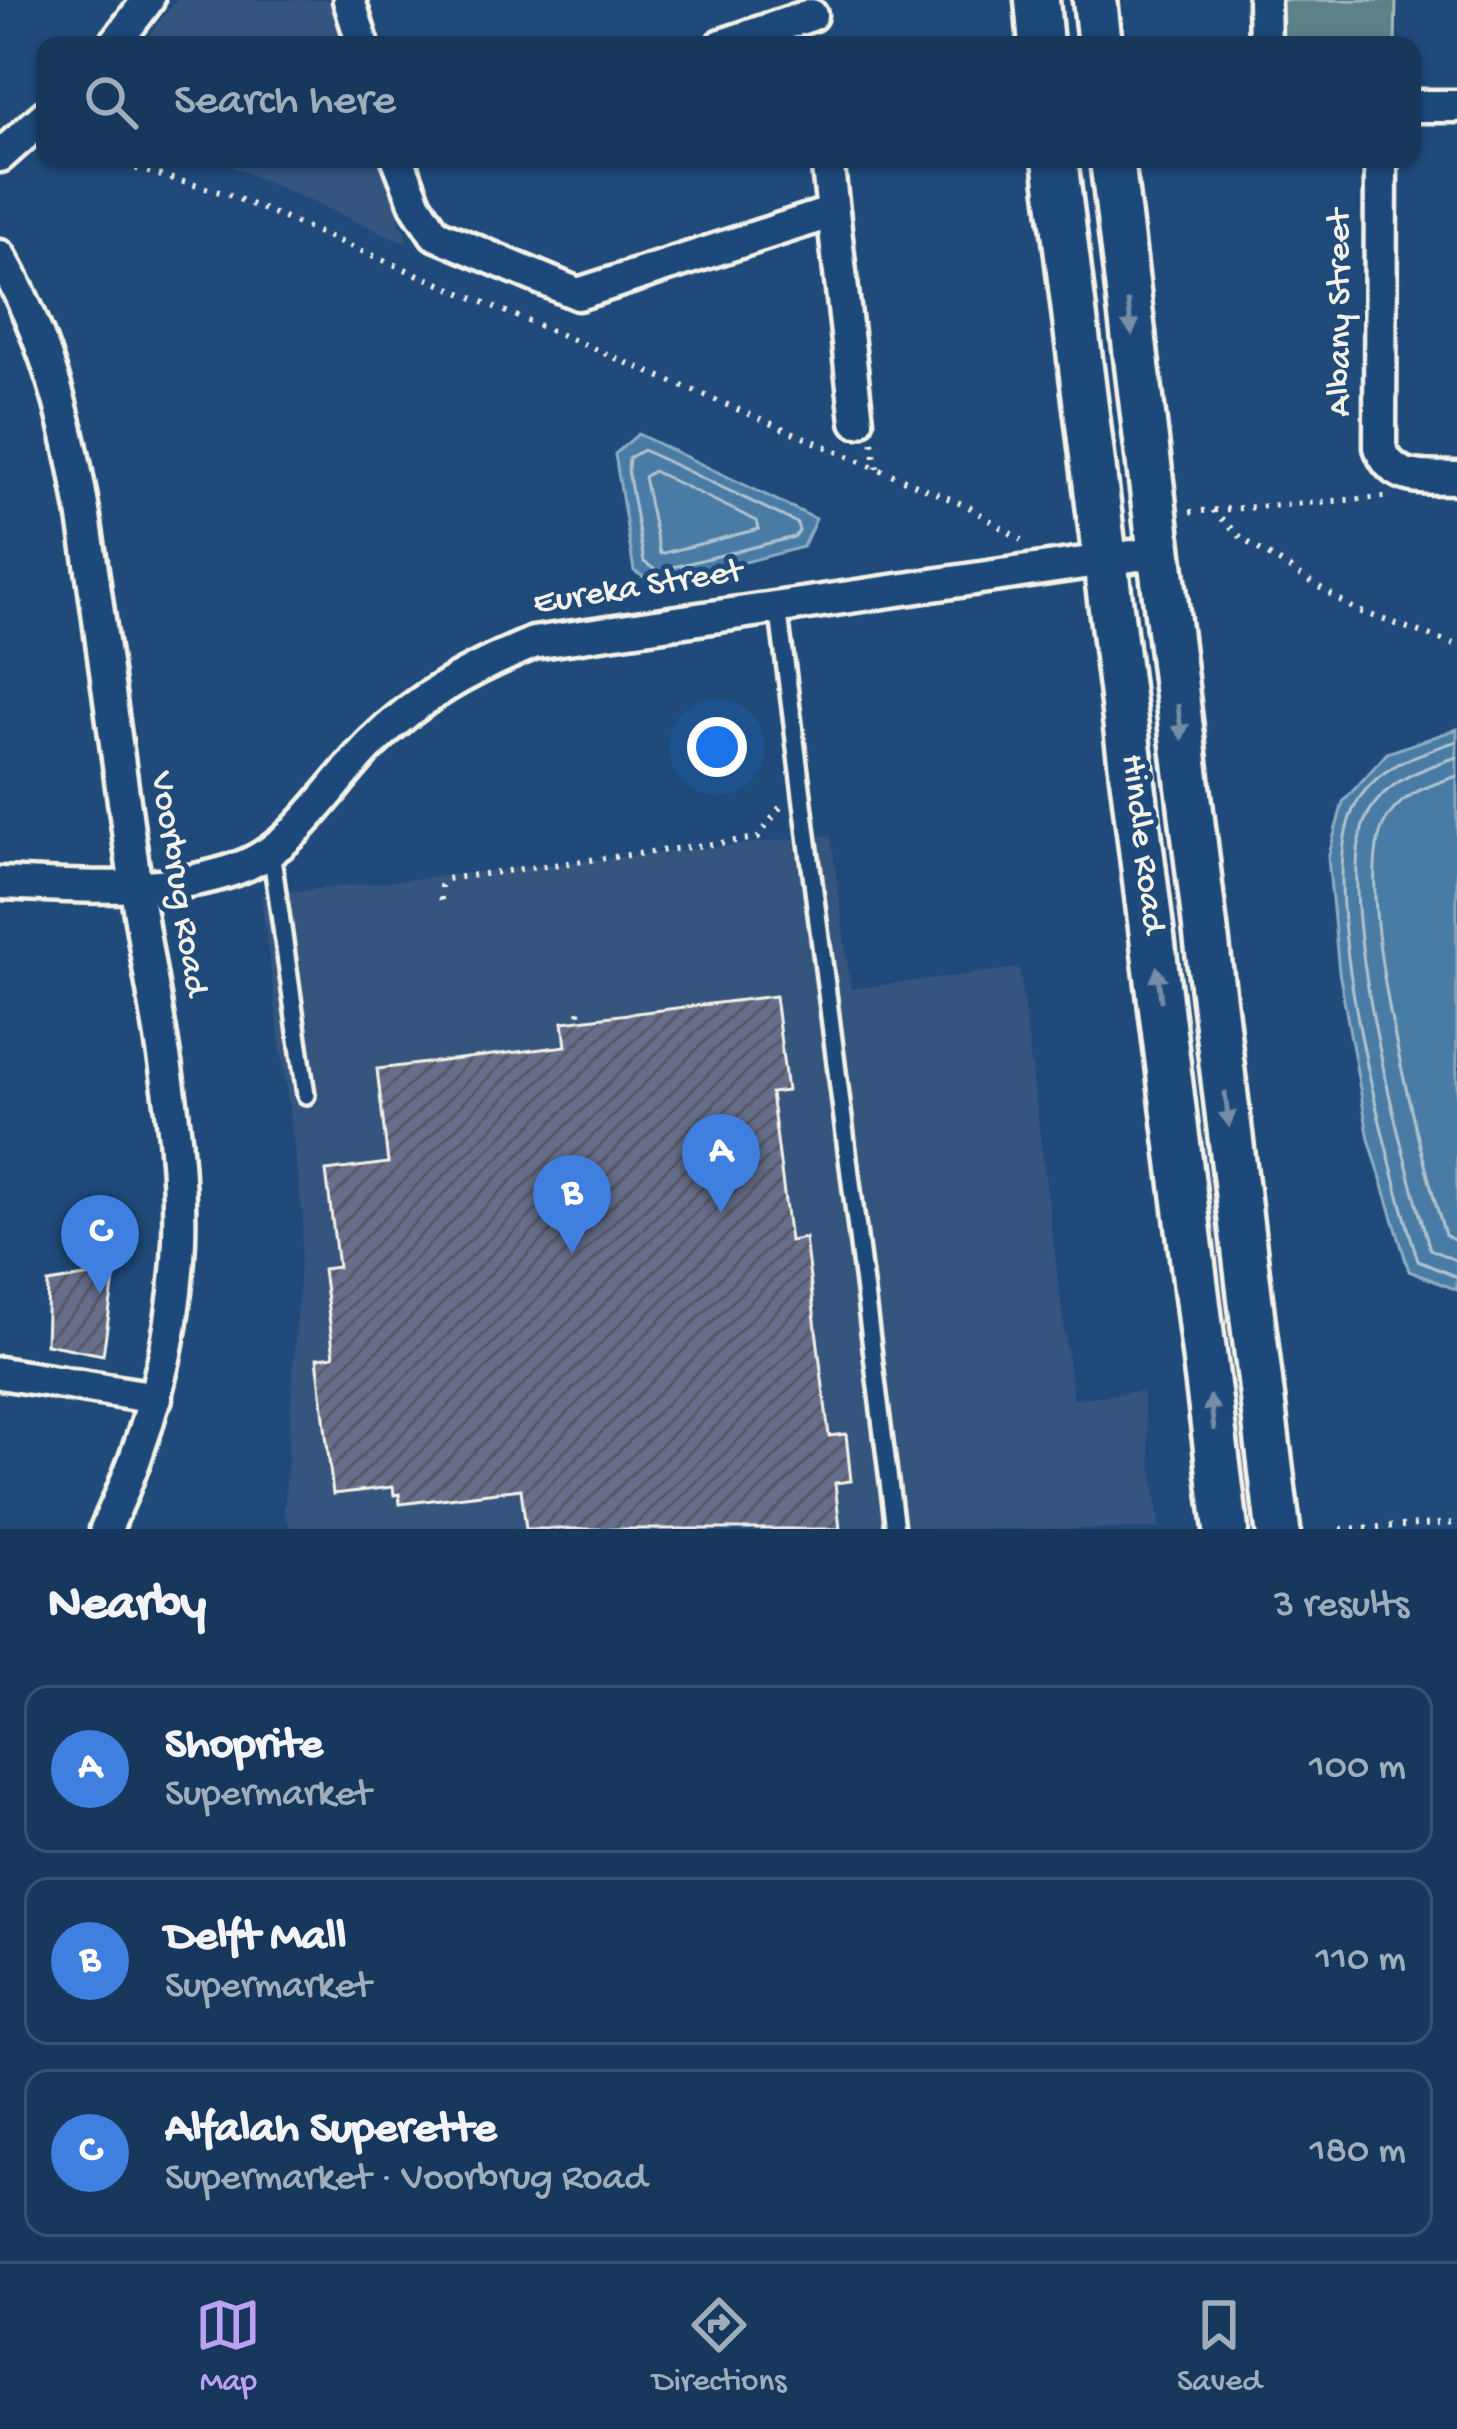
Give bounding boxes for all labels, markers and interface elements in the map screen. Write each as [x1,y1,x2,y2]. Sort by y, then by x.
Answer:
search box [36,36,1421,168]
icon: search [78,69,144,135]
text: Search here [174,76,396,129]
street label: Albany Street [1320,206,1363,417]
one-way arrow [1121,300,1140,337]
street label: Eureka Street [530,551,749,627]
one-way arrow [1170,704,1189,741]
your location [687,717,747,777]
street label: Hindle Road [1109,752,1174,939]
street label: Voorbrug Road [138,768,216,1002]
one-way arrow [1149,965,1168,1002]
one-way arrow [1218,1091,1237,1128]
pin: A [682,1114,760,1213]
pin: B [533,1155,611,1254]
pin: C [61,1195,139,1294]
one-way arrow [1202,1394,1221,1431]
text: Nearby [48,1577,206,1637]
text: 3 results [1274,1584,1409,1630]
text: Shoprite [165,1720,323,1773]
text: A [78,1746,102,1792]
text: 100 m [1309,1746,1406,1792]
text: Supermarket [165,1773,371,1819]
text: Delft Mall [165,1912,346,1965]
text: B [80,1938,100,1984]
text: 110 m [1315,1938,1406,1984]
text: Supermarket [165,1965,371,2011]
text: Alfalah Superette [165,2104,496,2157]
text: C [79,2130,101,2176]
text: 180 m [1310,2130,1406,2176]
text: Supermarket · Voorbrug Road [165,2157,647,2203]
tab: Map [195,2292,261,2402]
tab: Directions [652,2292,786,2402]
tab: Saved [1177,2292,1262,2402]

